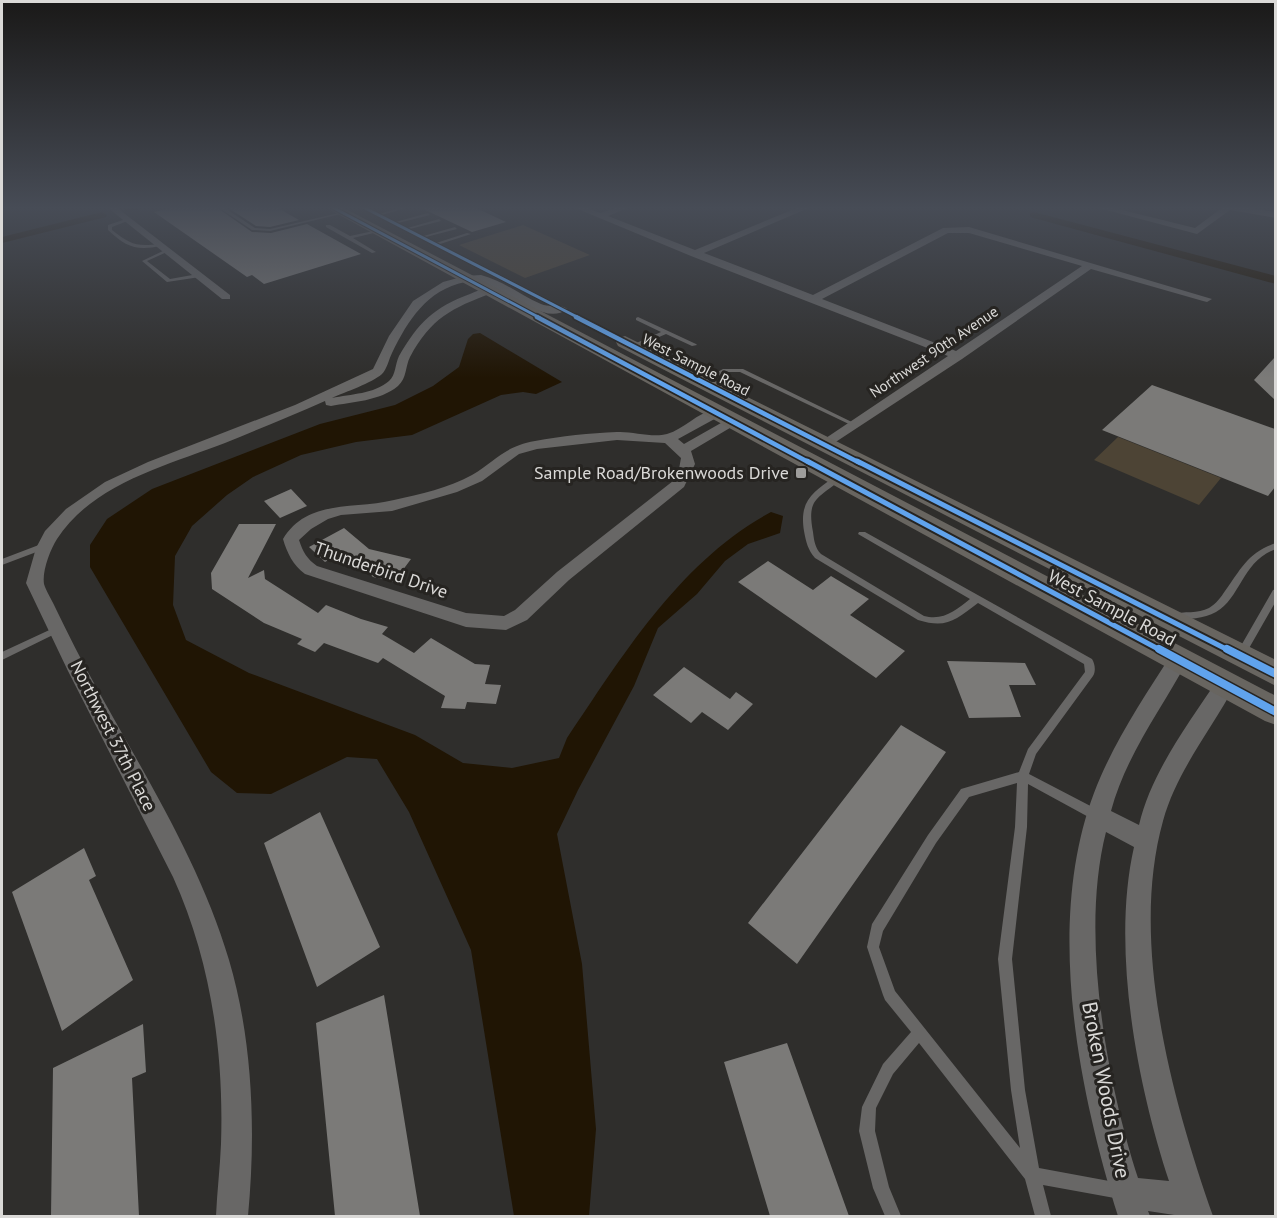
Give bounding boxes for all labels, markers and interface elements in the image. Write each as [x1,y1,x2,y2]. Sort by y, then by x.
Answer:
street label: Northwest 90th Avenue [866,302,1002,402]
street label: West Sample Road [639,329,753,400]
place label: Sample Road/Brokenwoods Drive [534,461,789,484]
marker: Sample Road/Brokenwoods Drive [794,466,808,480]
street label: Thunderbird Drive [311,536,451,603]
street label: West Sample Road [1044,564,1180,651]
street label: Northwest 37th Place [65,657,161,815]
street label: Broken Woods Drive [1076,999,1137,1181]

